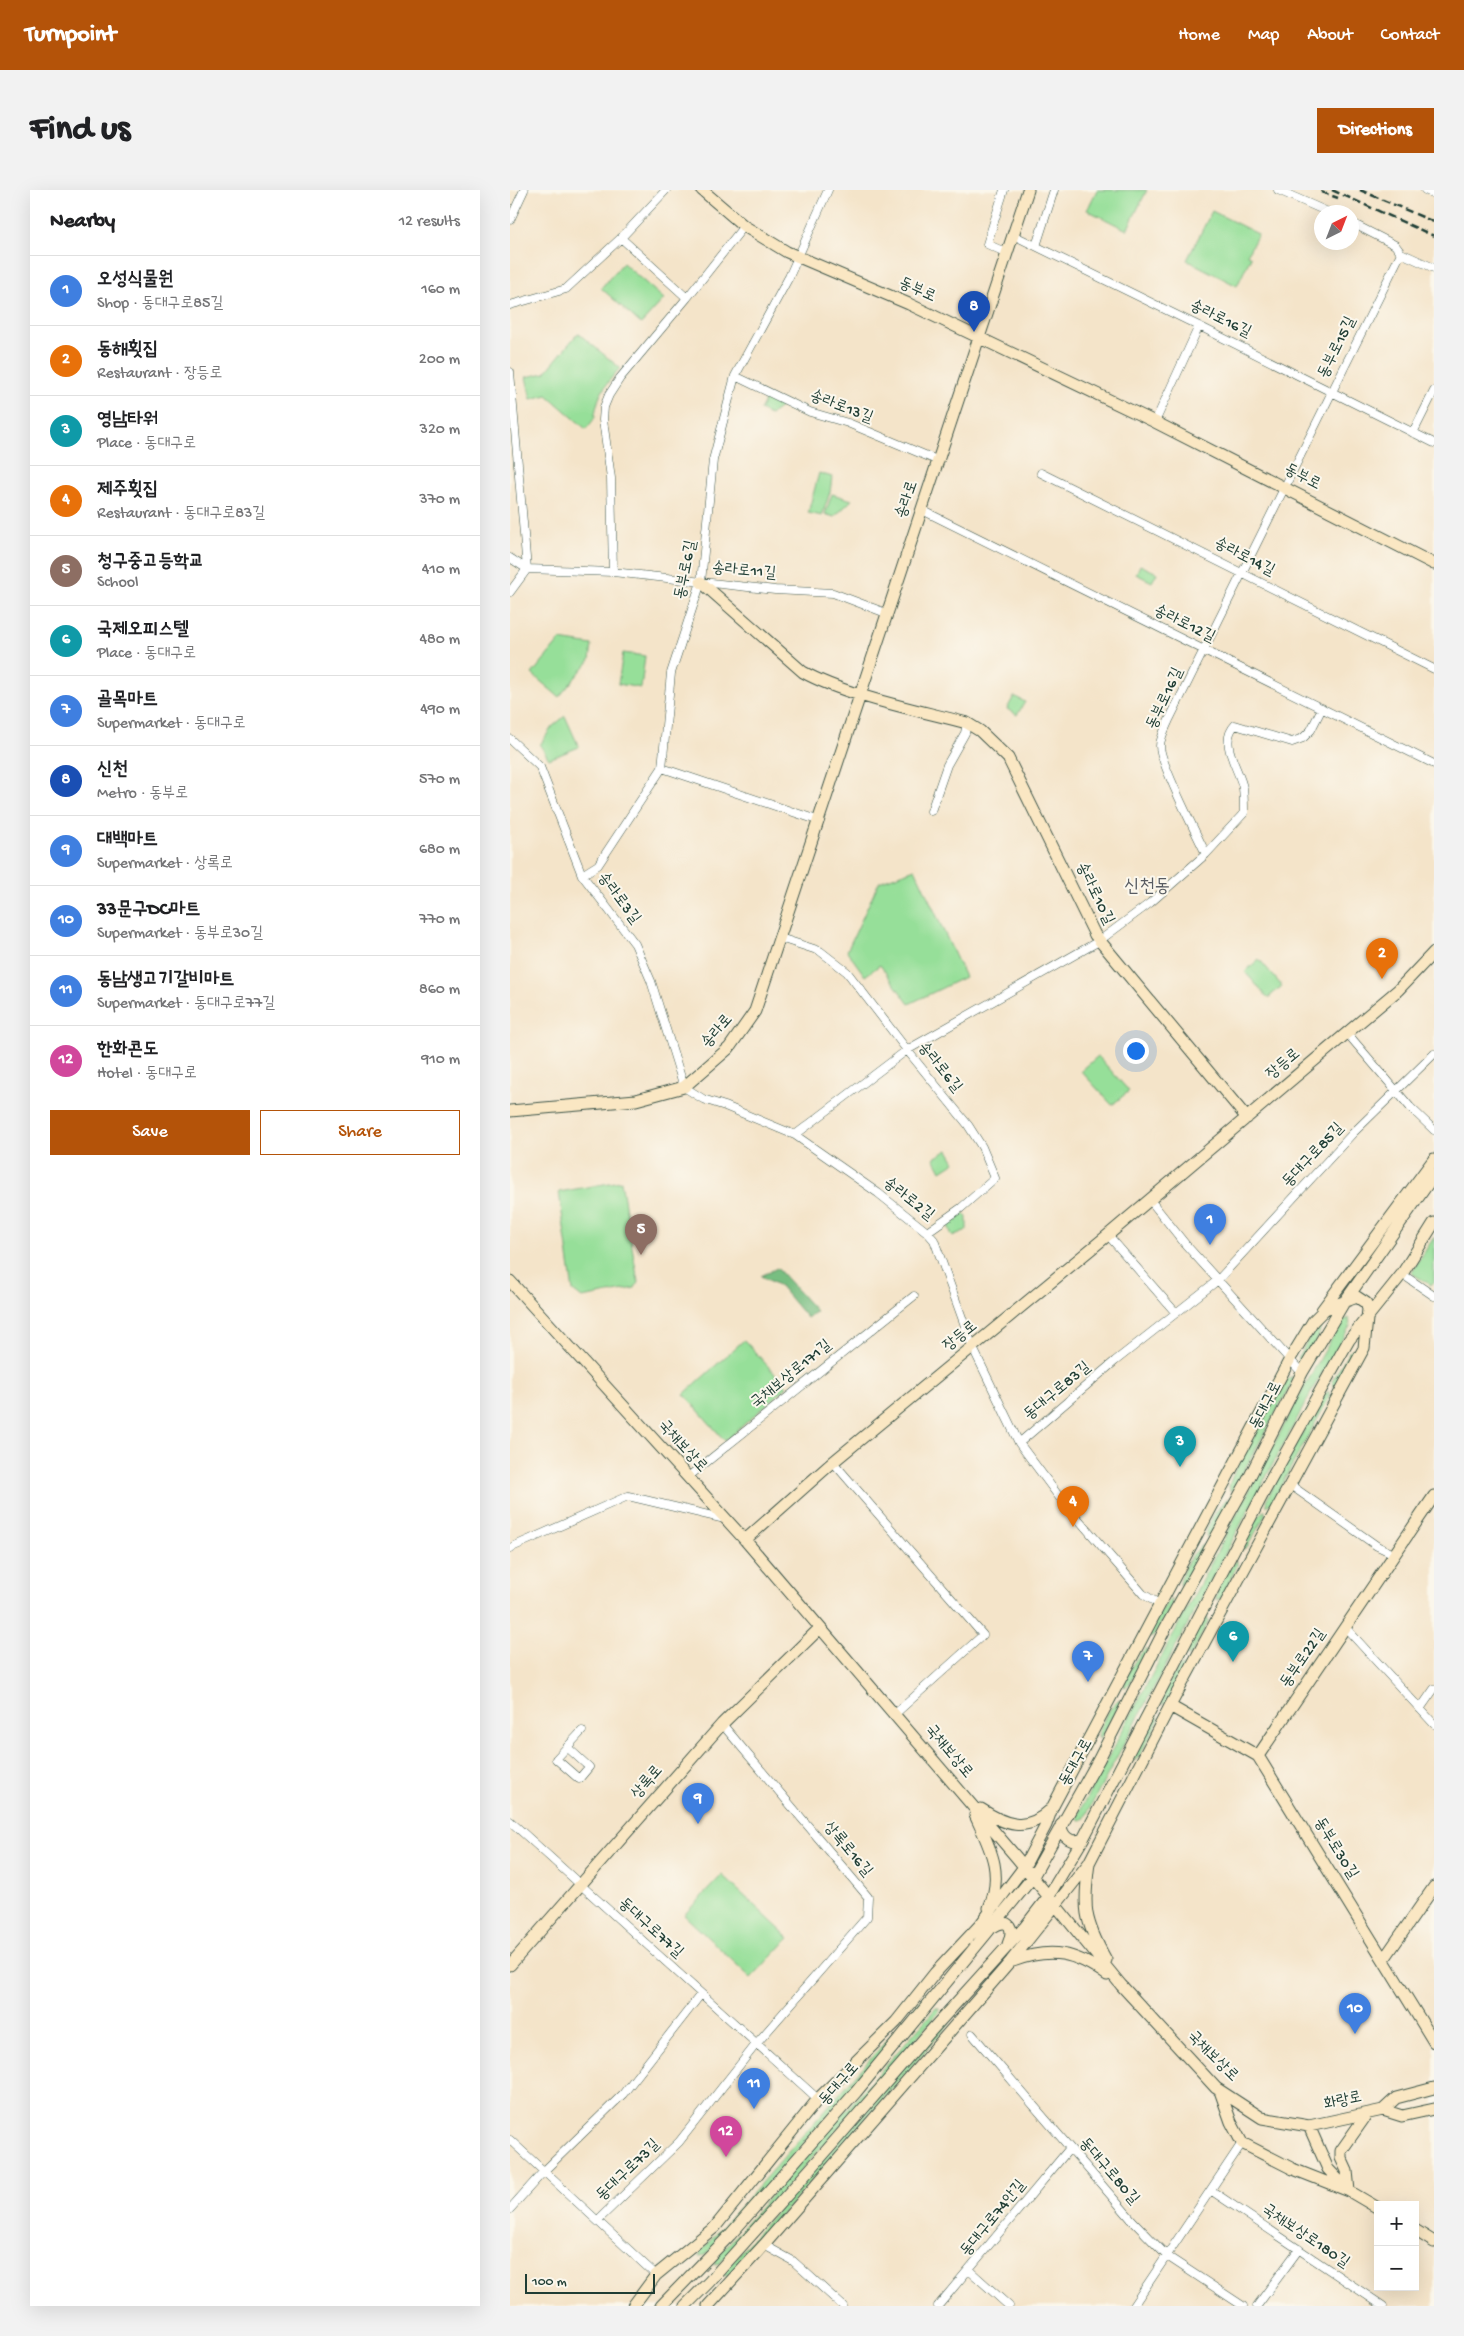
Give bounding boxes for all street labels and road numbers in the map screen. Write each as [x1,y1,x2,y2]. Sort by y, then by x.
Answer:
street label: 동부로 [895,274,939,308]
street label: 송라로16길 [1186,296,1254,343]
street label: 동부로15길 [1315,314,1361,382]
street label: 송라로13길 [807,386,876,429]
street label: 동부로 [1280,461,1324,495]
street label: 송라로 [892,478,923,521]
street label: 송라로14길 [1210,534,1278,581]
street label: 동부로6길 [672,539,702,601]
street label: 송라로11길 [711,559,777,584]
street label: 송라로12길 [1150,601,1218,648]
street label: 동부로16길 [1143,665,1189,733]
street label: 송라로10길 [1071,859,1118,928]
street label: 송라로3길 [592,869,644,929]
street label: 송라로 [697,1011,738,1053]
street label: 송라로6길 [913,1038,966,1097]
street label: 장등로 [1263,1045,1305,1085]
street label: 동대구로85길 [1279,1120,1349,1192]
street label: 송라로2길 [879,1173,938,1226]
street label: 장등로 [940,1317,982,1357]
street label: 국채보상로171길 [748,1337,836,1413]
street label: 동대구로83길 [1021,1358,1095,1425]
street label: 동대구로 [1247,1379,1287,1433]
street label: 국채보상로 [653,1417,711,1477]
street label: 동부로22길 [1277,1626,1331,1692]
street label: 국채보상로 [920,1721,976,1783]
street label: 동대구로 [1056,1736,1098,1790]
street label: 상록로 [627,1762,668,1804]
street label: 동부로30길 [1309,1815,1361,1883]
street label: 상록로16길 [818,1818,876,1882]
street label: 동대구로77길 [614,1895,687,1963]
street label: 국채보상로 [1183,2028,1241,2086]
street label: 동대구로 [816,2059,864,2111]
street label: 화랑로 [1322,2089,1364,2115]
street label: 동대구로80길 [1074,2135,1142,2209]
street label: 동대구로73길 [593,2136,665,2206]
street label: 동대구로74안길 [957,2177,1031,2261]
street label: 국채보상로180길 [1258,2201,1353,2273]

